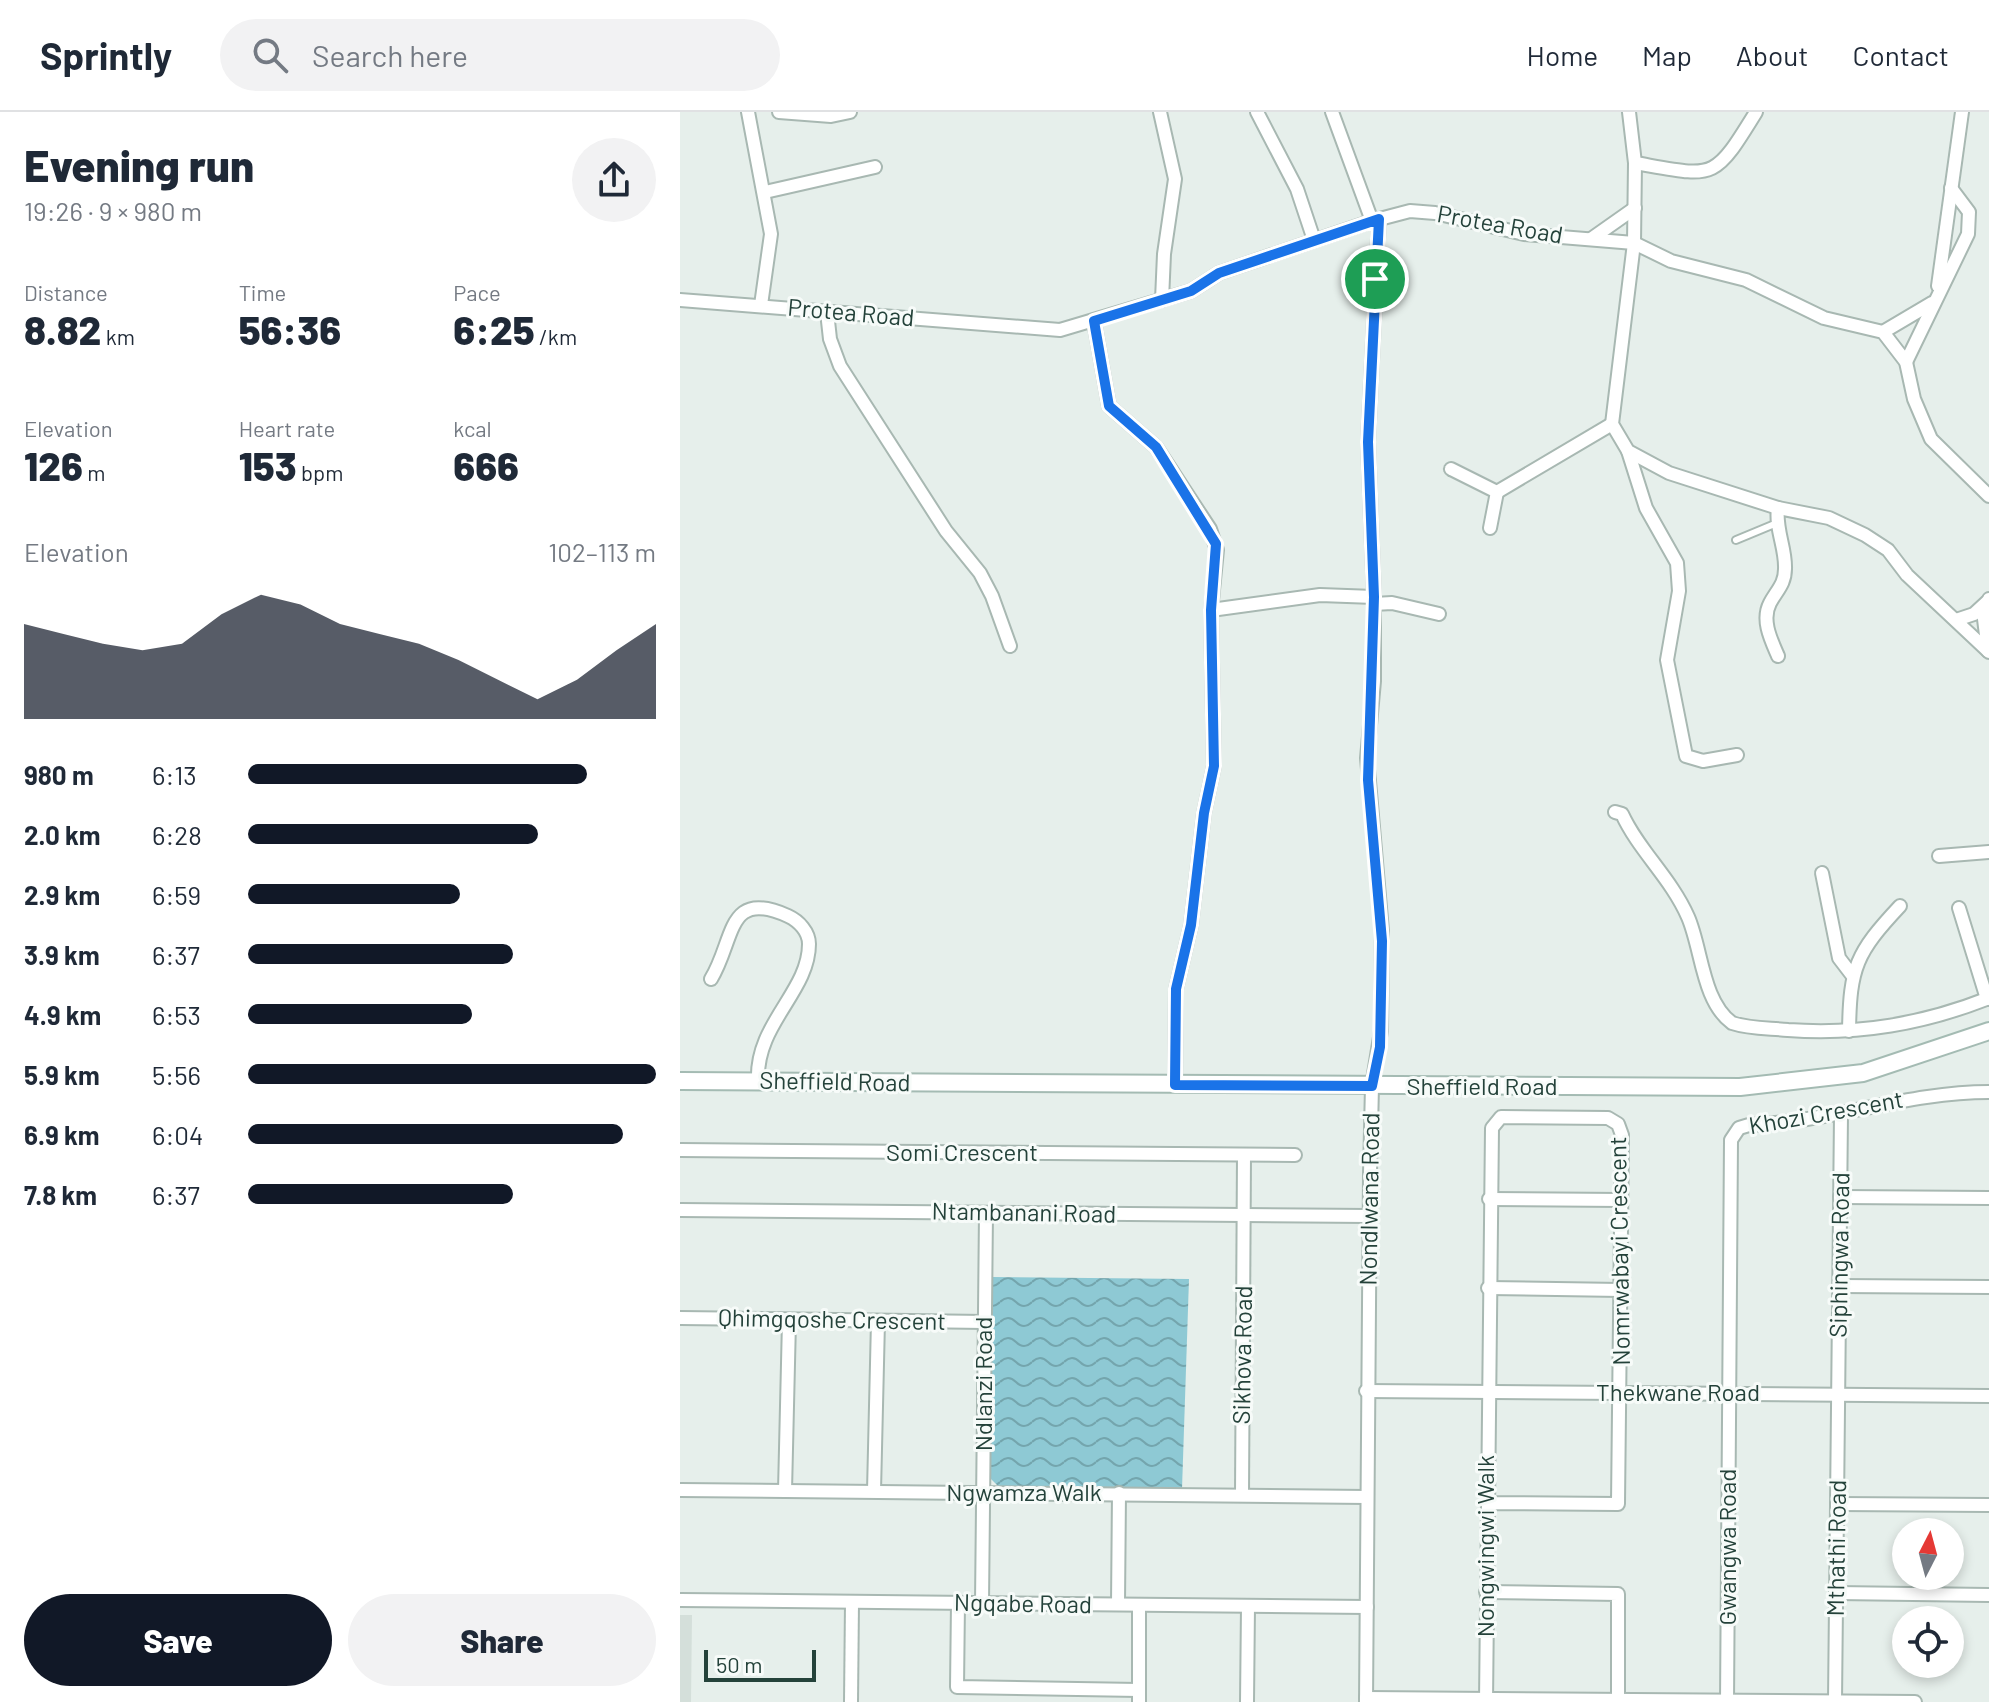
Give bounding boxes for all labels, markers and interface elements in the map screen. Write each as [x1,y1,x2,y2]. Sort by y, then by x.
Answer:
search box [220,19,780,91]
text: Sprintly [40,32,172,78]
icon: search [248,33,292,77]
text: Search here [312,37,468,73]
text: Home [1527,38,1598,72]
text: Map [1642,38,1692,72]
text: About [1736,38,1808,72]
text: Contact [1852,38,1949,72]
text: Evening run [24,138,254,191]
button: share [572,138,656,222]
text: 19:26 · 9 × 980 m [24,195,202,226]
street label: Protea Road [1435,198,1565,249]
pin [1341,245,1409,313]
icon: arrive [1353,257,1397,301]
text: Distance [24,279,108,305]
text: Time [239,279,286,305]
text: Pace [453,279,501,305]
street label: Protea Road [787,292,916,331]
text: 8.82 [24,305,101,353]
text: 56:36 [239,305,341,353]
text: 6:25 [453,305,535,353]
text: km [101,323,135,349]
text: /km [535,323,577,349]
text: Elevation [24,415,113,441]
text: Heart rate [239,415,335,441]
text: kcal [453,415,492,441]
text: 126 [24,441,83,489]
text: 153 [239,441,297,489]
text: 666 [453,441,519,489]
text: m [83,459,105,485]
text: bpm [297,459,343,485]
text: Elevation [24,536,129,567]
text: 102–113 m [548,536,656,567]
text: 980 m [24,759,94,790]
text: 6:13 [152,759,197,790]
text: 2.0 km [24,819,101,850]
text: 6:28 [152,819,202,850]
text: 2.9 km [24,879,100,910]
text: 6:59 [152,879,201,910]
text: 3.9 km [24,939,100,970]
text: 6:37 [152,939,200,970]
text: 4.9 km [24,999,101,1030]
text: 6:53 [152,999,201,1030]
text: 5.9 km [24,1059,100,1090]
text: 5:56 [152,1059,201,1090]
street label: Sheffield Road [759,1065,911,1096]
street label: Sheffield Road [1406,1071,1558,1100]
street label: Khozi Crescent [1746,1084,1905,1139]
street label: Nondlwana Road [1352,1112,1385,1286]
text: 6.9 km [24,1119,100,1150]
text: 6:04 [152,1119,203,1150]
street label: Nomrwabayi Crescent [1602,1136,1635,1366]
street label: Somi Crescent [886,1137,1038,1166]
street label: Siphingwa Road [1823,1172,1854,1338]
text: 7.8 km [24,1179,97,1210]
text: 6:37 [152,1179,200,1210]
street label: Ntambanani Road [932,1195,1117,1228]
street label: Sikhova Road [1226,1285,1257,1425]
street label: Qhimgqoshe Crescent [718,1302,946,1335]
street label: Ndlanzi Road [968,1317,997,1451]
street label: Thekwane Road [1596,1377,1760,1406]
street label: Nongwingwi Walk [1470,1455,1499,1637]
street label: Gwangwa Road [1712,1469,1741,1625]
street label: Ngwamza Walk [946,1477,1102,1506]
street label: Mthathi Road [1820,1479,1851,1617]
north arrow [1892,1518,1964,1590]
map controls [1892,1518,1964,1678]
street label: Ngqabe Road [954,1587,1092,1618]
button: Save [24,1594,332,1686]
button: Share [348,1594,656,1686]
button: locate [1892,1606,1964,1678]
scale bar [704,1646,816,1682]
text: 50 m [716,1651,762,1677]

